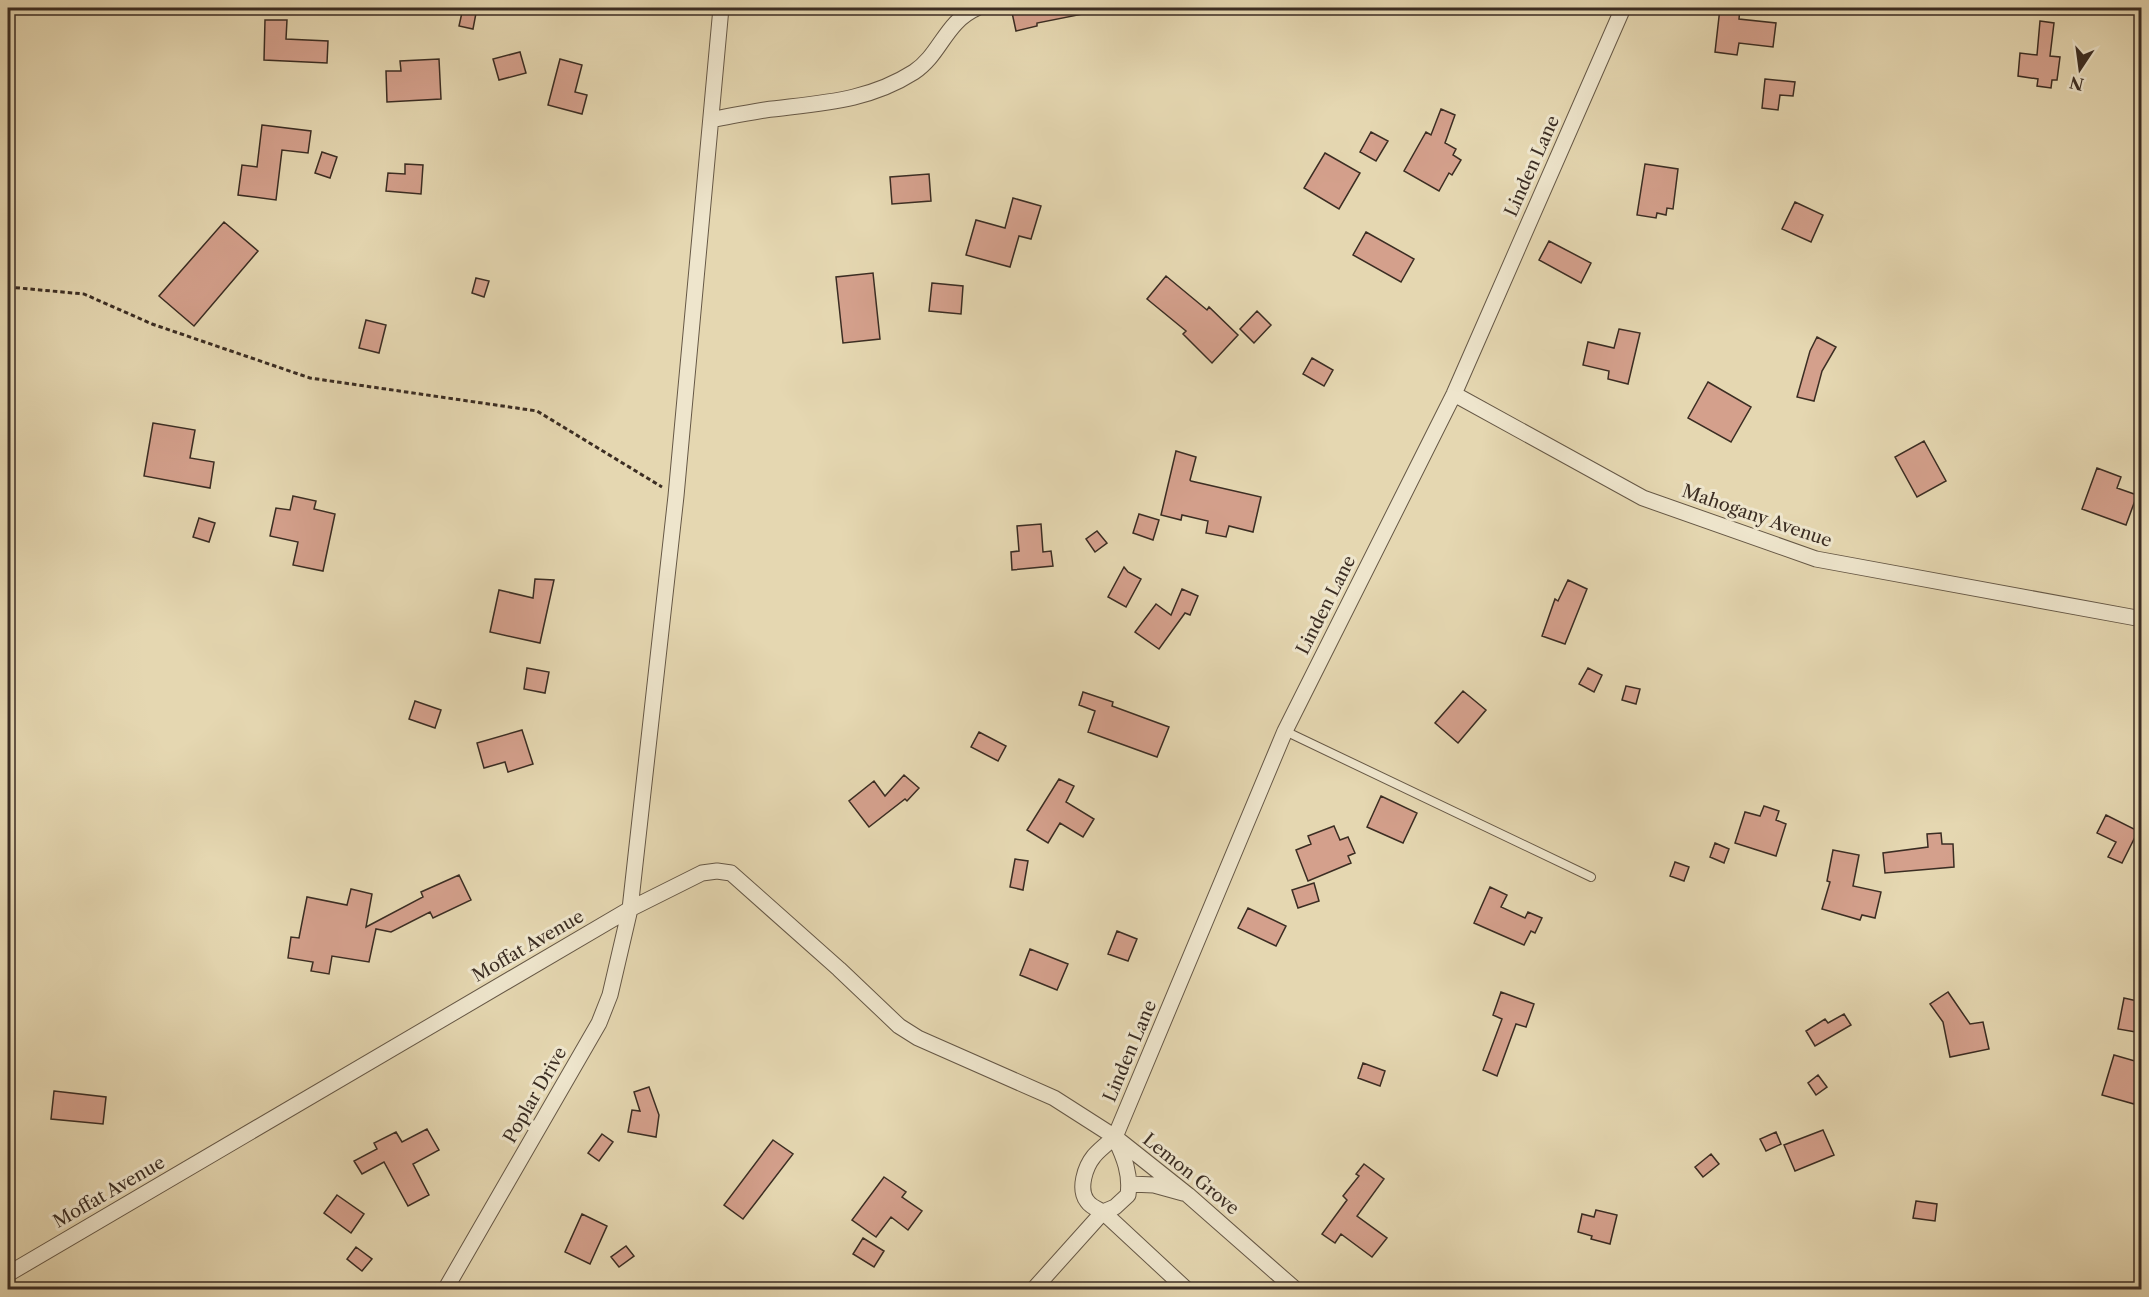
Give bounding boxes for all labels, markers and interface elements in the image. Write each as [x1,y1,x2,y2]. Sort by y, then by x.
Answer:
north arrow [2050,39,2110,99]
text: N [2068,72,2086,95]
street label: Linden Lane [1500,112,1564,220]
street label: Mahogany Avenue [1679,480,1835,552]
street label: Linden Lane [1292,552,1360,658]
street label: Moffat Avenue [468,905,588,987]
street label: Linden Lane [1099,997,1161,1105]
street label: Poplar Drive [499,1043,571,1147]
street label: Lemon Grove [1138,1129,1244,1219]
street label: Moffat Avenue [49,1151,169,1233]

